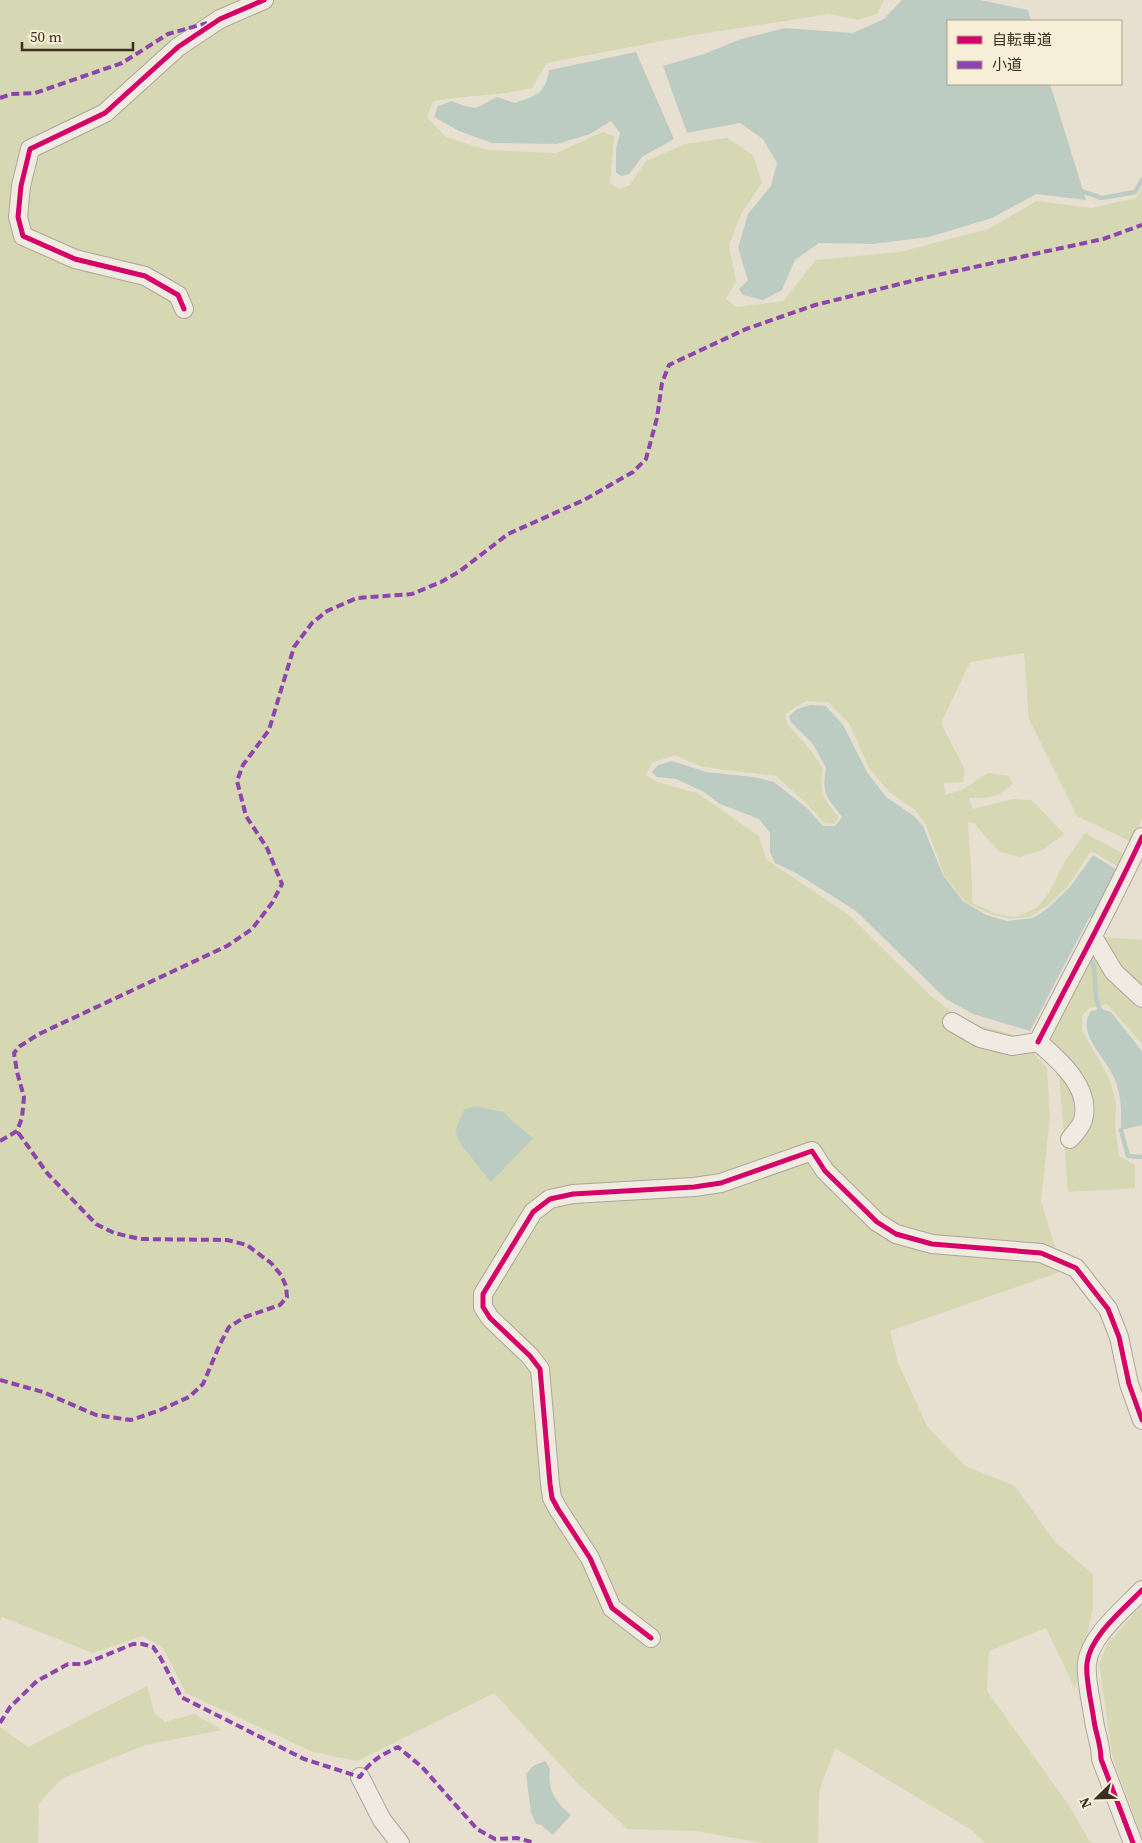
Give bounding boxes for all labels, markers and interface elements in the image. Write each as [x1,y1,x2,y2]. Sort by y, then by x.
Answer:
scale bar [22,20,134,52]
legend [947,20,1122,85]
text: 50 m [30,26,62,47]
text: 自転車道 [992,29,1052,50]
text: 小道 [992,54,1022,75]
north arrow [1072,1773,1122,1823]
text: N [1074,1794,1096,1812]

